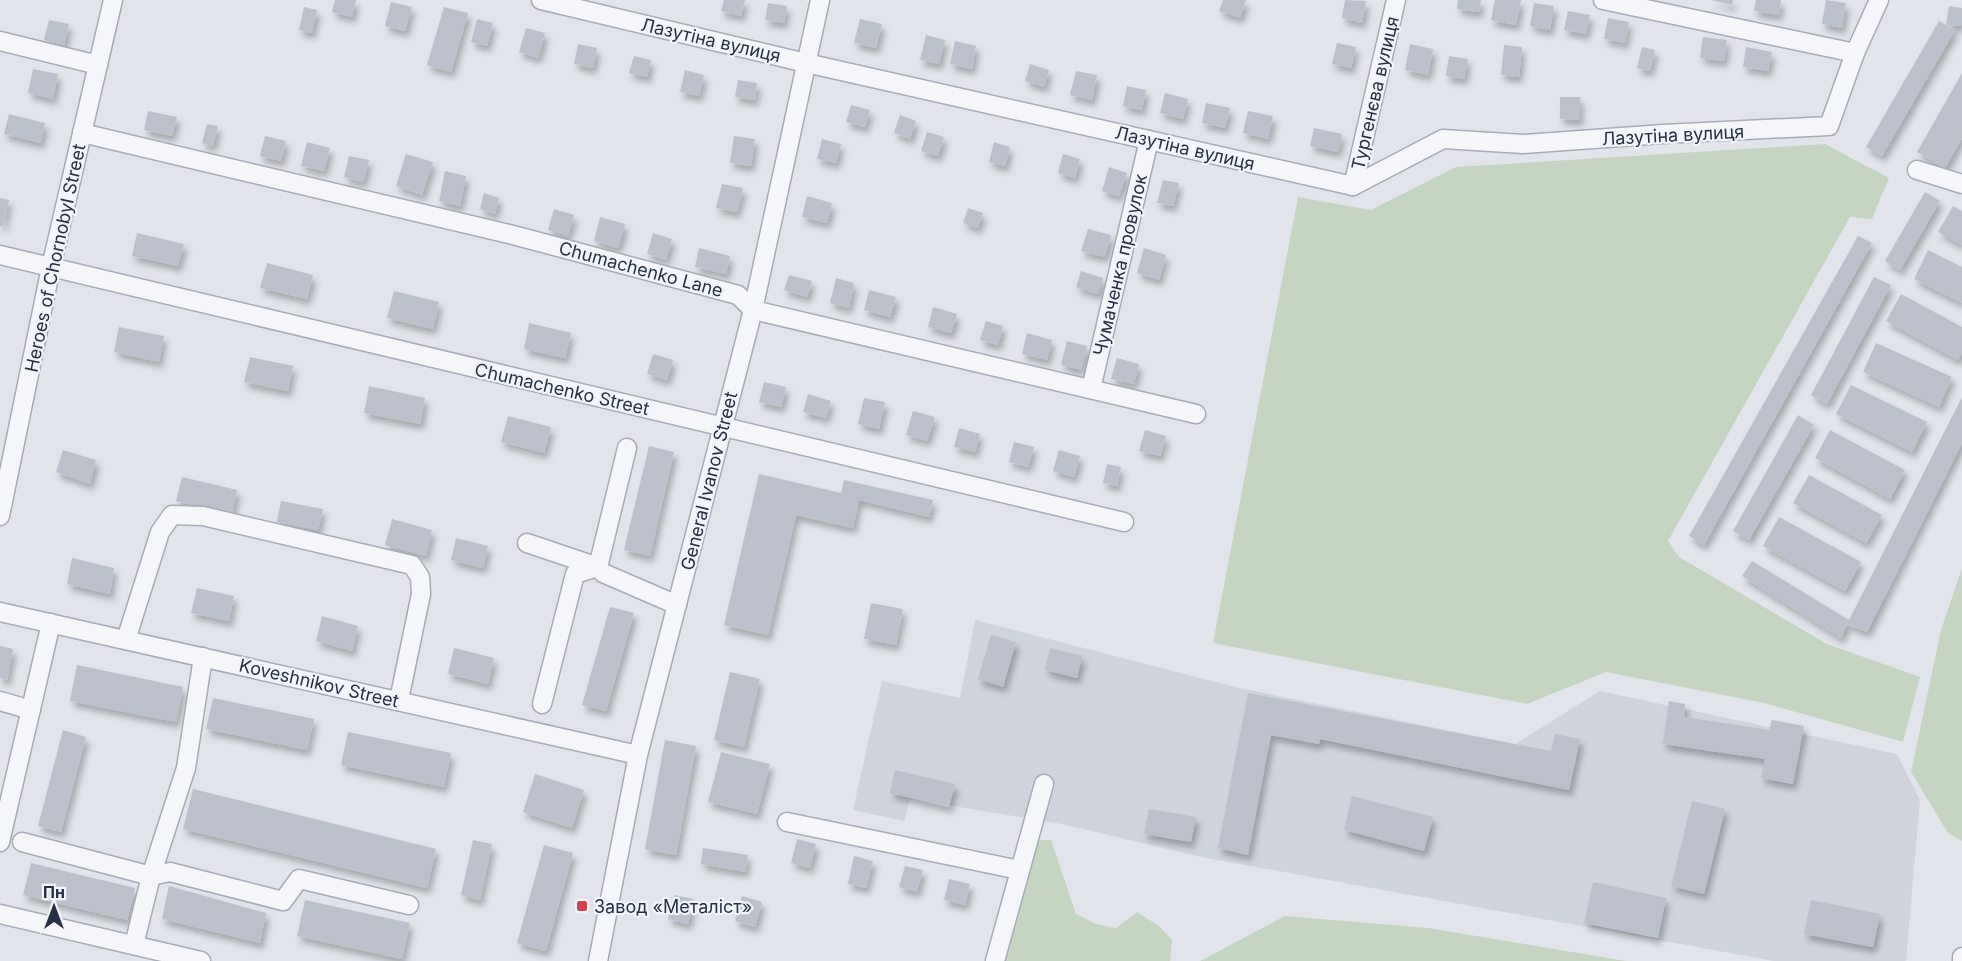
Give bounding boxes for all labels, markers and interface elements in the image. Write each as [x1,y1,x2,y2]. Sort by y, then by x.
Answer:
street label: Лазутіна вулиця [639,14,783,66]
street label: Тургенєва вулиця [1347,14,1403,172]
street label: Лазутіна вулиця [1601,121,1745,149]
street label: Лазутіна вулиця [1113,122,1257,174]
street label: Heroes of Chornobyl Street [21,142,90,374]
street label: Чумаченка провулок [1089,172,1151,358]
street label: Chumachenko Lane [557,237,725,301]
street label: Chumachenko Street [473,359,651,419]
street label: General Ivanov Street [677,389,741,573]
street label: Koveshnikov Street [237,654,401,712]
north arrow [24,877,84,937]
text: Пн [43,882,65,902]
place label: Завод «Металіст» [594,896,752,917]
marker: Завод «Металіст» [575,899,589,913]

